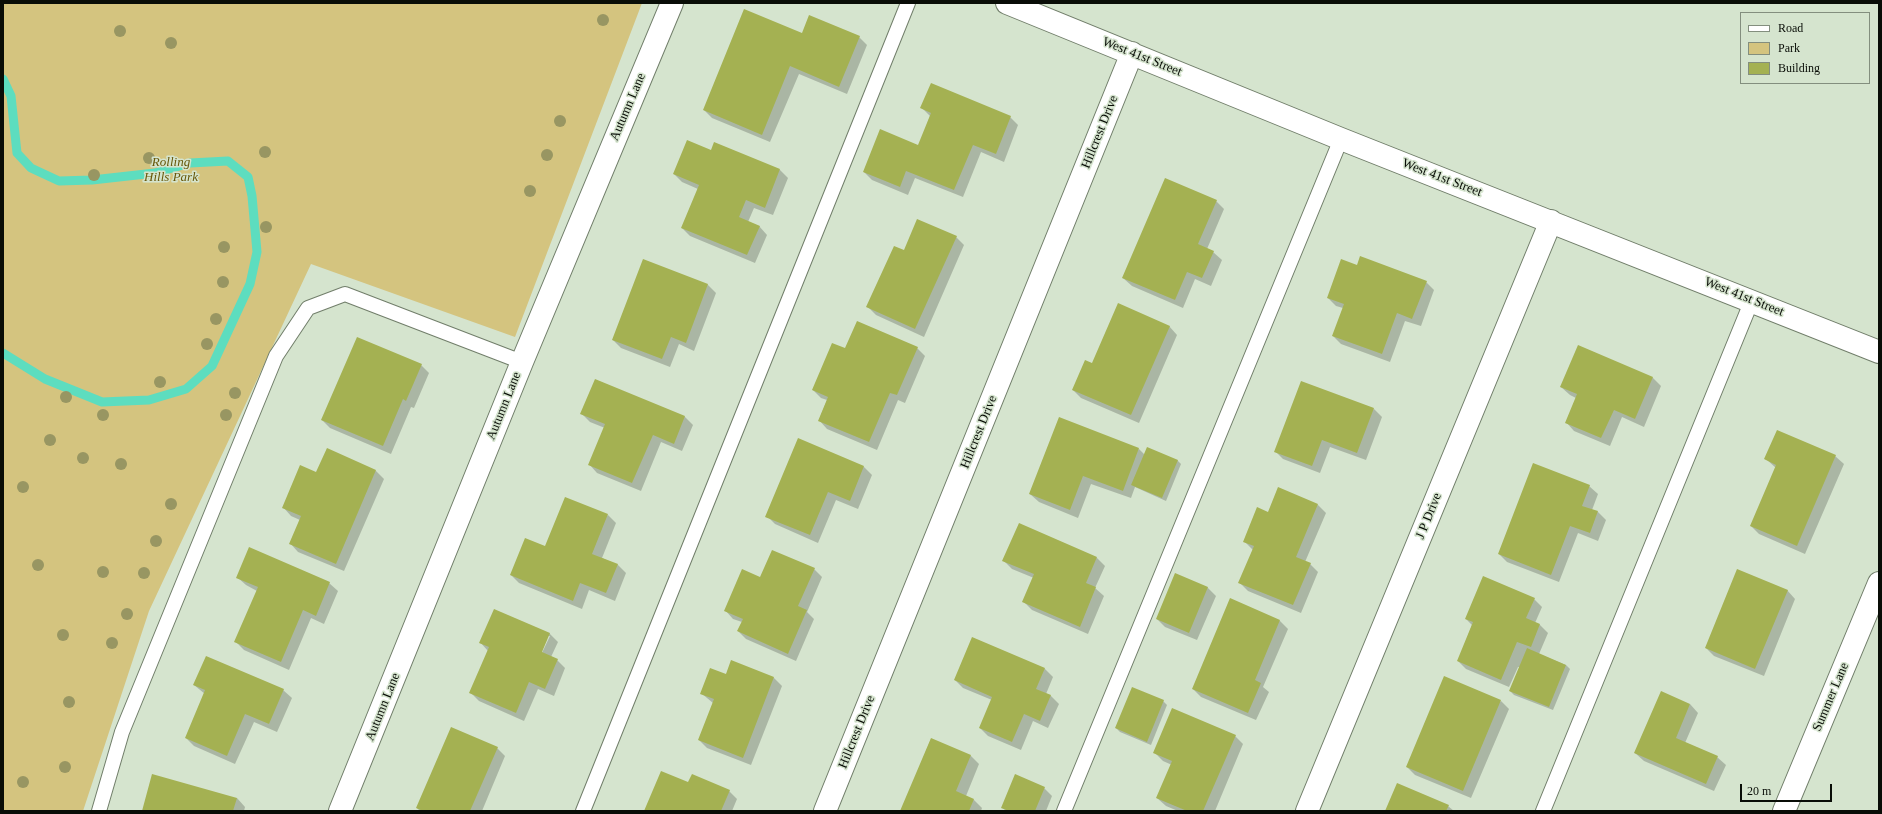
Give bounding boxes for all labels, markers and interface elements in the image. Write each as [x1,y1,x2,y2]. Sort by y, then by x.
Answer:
legend [1740,12,1870,84]
text: Road [1778,21,1803,35]
street label: West 41st Street [1100,34,1184,80]
text: Park [1778,41,1800,55]
text: Building [1778,61,1820,75]
street label: Autumn Lane [607,71,649,143]
street label: Hillcrest Drive [1078,93,1122,171]
park label: Rolling Hills Park [144,155,198,186]
street label: West 41st Street [1400,156,1484,200]
street label: West 41st Street [1702,274,1786,320]
street label: Autumn Lane [483,370,525,442]
street label: Hillcrest Drive [957,393,1001,471]
street label: J P Drive [1413,491,1445,541]
street label: Summer Lane [1810,660,1852,734]
street label: Autumn Lane [362,671,404,743]
street label: Hillcrest Drive [835,693,879,771]
scale bar [1742,776,1834,802]
text: 20 m [1747,784,1771,798]

